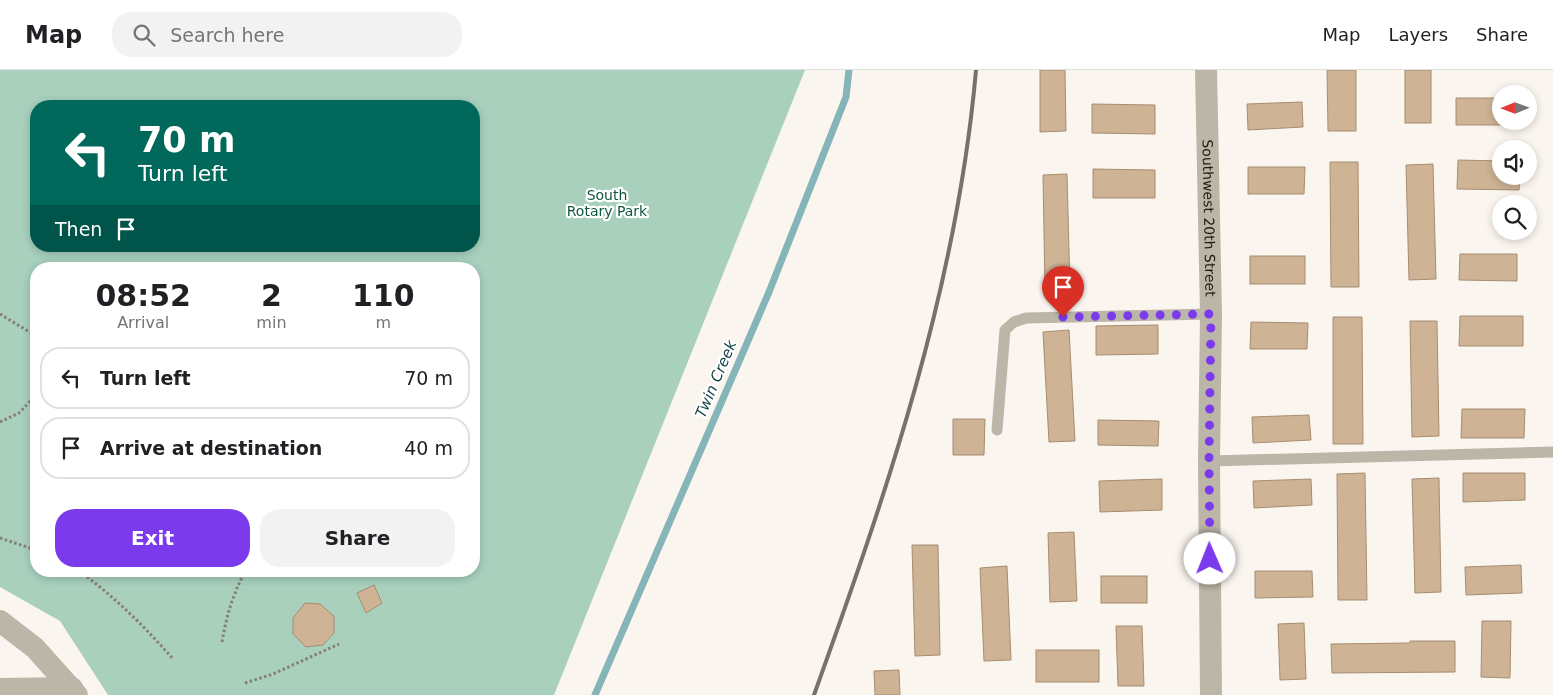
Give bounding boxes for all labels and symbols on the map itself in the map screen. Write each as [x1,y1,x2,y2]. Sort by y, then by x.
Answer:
north arrow [1492,85,1538,130]
street label: Southwest 20th Street [1199,139,1219,297]
park label: South Rotary Park [567,187,648,219]
pin [1042,266,1084,317]
water label: Twin Creek [692,336,741,420]
position arrow [1183,532,1235,584]

